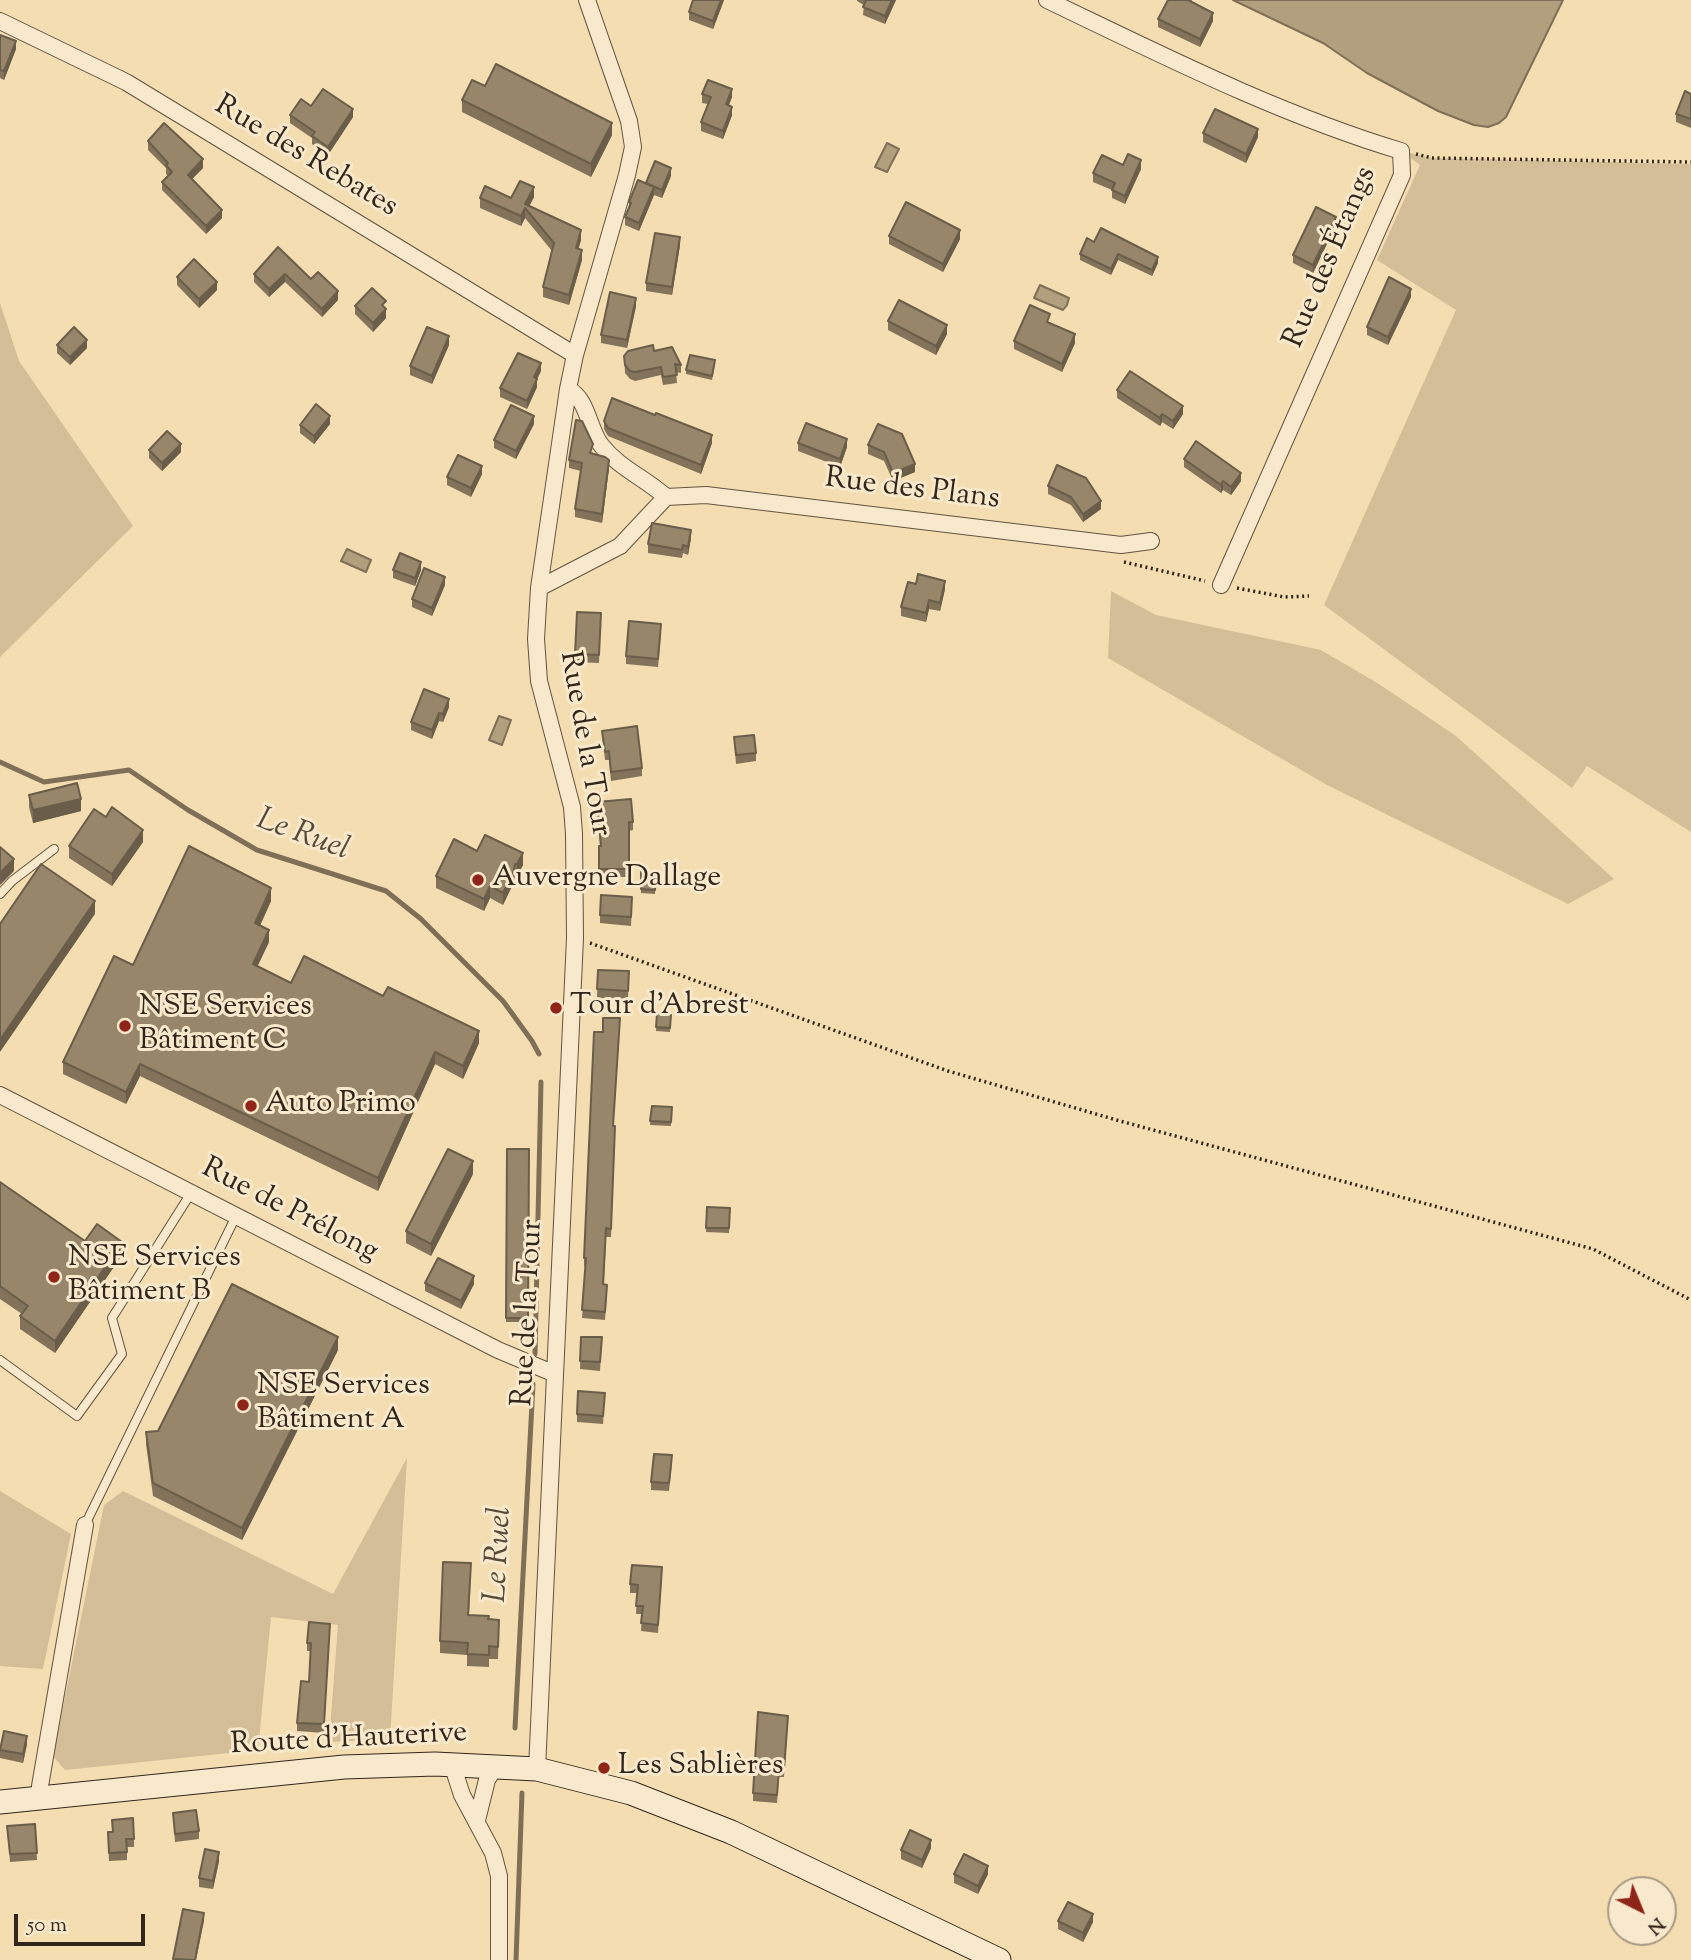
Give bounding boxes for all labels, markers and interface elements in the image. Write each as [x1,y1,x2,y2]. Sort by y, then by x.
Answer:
street label: Rue des Rebates [207,89,403,227]
street label: Rue des Étangs [1278,162,1386,354]
street label: Rue des Plans [823,462,1001,520]
street label: Rue de la Tour [549,649,617,839]
water label: Le Ruel [250,802,354,872]
place label: Auvergne Dallage [492,862,721,898]
marker: Auvergne Dallage [470,872,486,888]
place label: Tour d'Abrest [570,990,749,1026]
place label: NSE Services Bâtiment C [139,991,312,1062]
marker: Tour d'Abrest [548,1000,564,1016]
marker: NSE Services Bâtiment C [117,1018,133,1034]
place label: Auto Primo [265,1088,416,1124]
marker: Auto Primo [243,1098,259,1114]
street label: Rue de Prélong [195,1152,383,1272]
street label: Rue de la Tour [507,1219,553,1407]
place label: NSE Services Bâtiment B [68,1242,241,1312]
marker: NSE Services Bâtiment B [46,1269,62,1285]
place label: NSE Services Bâtiment A [257,1370,430,1440]
marker: NSE Services Bâtiment A [235,1397,251,1413]
water label: Le Ruel [479,1506,523,1604]
street label: Route d'Hauterive [230,1717,468,1765]
place label: Les Sablières [618,1750,784,1786]
marker: Les Sablières [596,1760,612,1776]
north arrow [1607,1876,1677,1946]
scale bar [18,1900,149,1944]
text: N [1641,1910,1670,1940]
text: 50 m [27,1911,67,1941]

